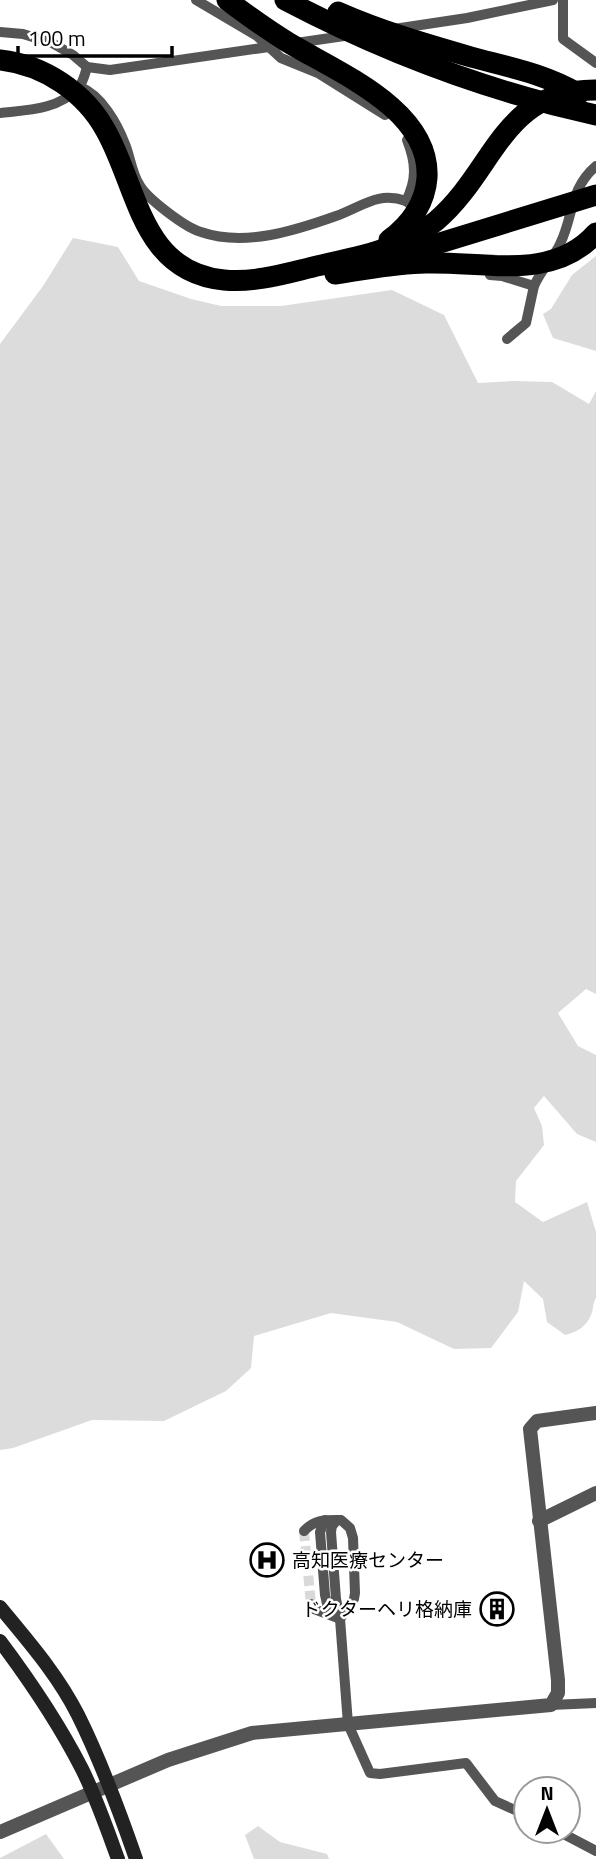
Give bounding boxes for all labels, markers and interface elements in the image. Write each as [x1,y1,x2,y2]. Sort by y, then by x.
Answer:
scale bar [18,14,172,58]
text: 100 m [28,22,85,54]
hospital icon: 高知医療センター [248,1541,286,1579]
place label: 高知医療センター [292,1545,444,1574]
building icon: ドクターヘリ格納庫 [478,1590,516,1628]
place label: ドクターヘリ格納庫 [302,1594,472,1623]
north arrow [512,1775,582,1845]
text: N [540,1778,554,1807]

